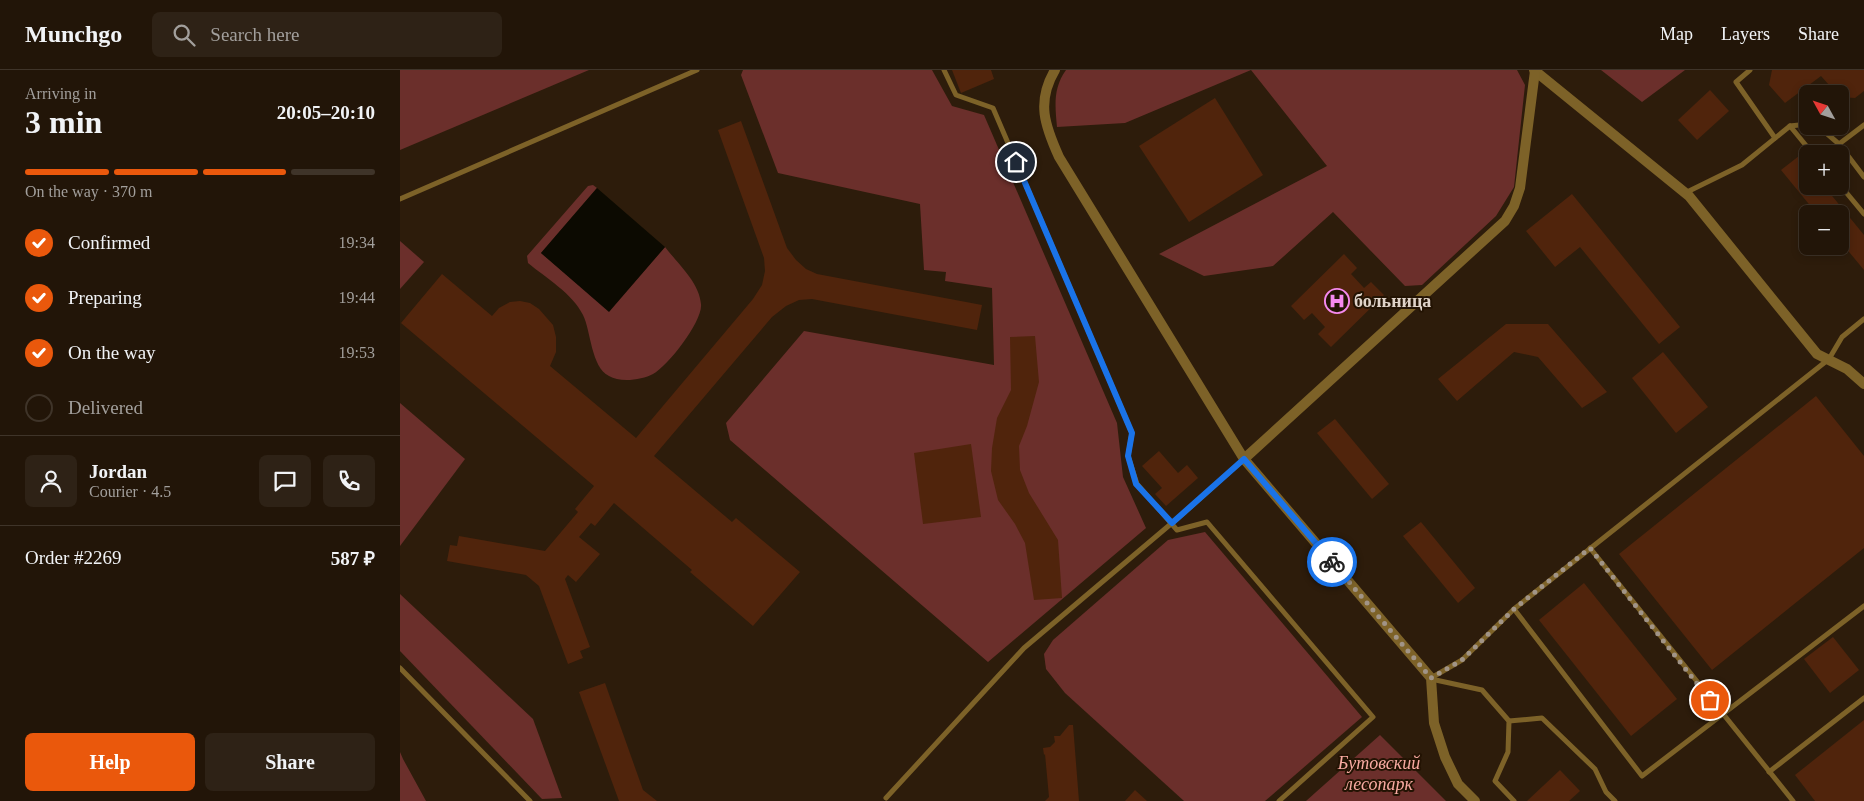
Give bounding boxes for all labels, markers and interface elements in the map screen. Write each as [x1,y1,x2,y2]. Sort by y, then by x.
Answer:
search box [152,12,502,57]
text: Munchgo [25,21,122,47]
icon: search [170,21,198,49]
text: Search here [210,24,300,45]
text: Map [1660,24,1693,44]
text: Layers [1721,24,1770,44]
text: Share [1798,24,1839,44]
text: Arriving in [25,85,97,102]
north arrow [1799,85,1849,135]
map controls [1799,85,1849,255]
text: 20:05–20:10 [277,102,375,123]
text: 3 min [25,104,102,140]
pin [995,141,1037,183]
button: + [1799,145,1849,195]
icon: home [1002,148,1030,176]
text: On the way · 370 m [25,183,153,200]
button: − [1799,205,1849,255]
icon: check [25,229,53,257]
text: Confirmed [68,232,150,253]
text: 19:34 [339,234,375,251]
icon: check [25,284,53,312]
text: Preparing [68,287,142,308]
hospital icon: больница [1324,288,1350,314]
text: 19:44 [339,289,375,306]
place label: больница [1354,291,1431,311]
icon: check [25,339,53,367]
text: On the way [68,342,156,363]
text: 19:53 [339,344,375,361]
text: Delivered [68,397,143,418]
button: person [25,455,77,507]
button: chat [259,455,311,507]
button: phone [323,455,375,507]
text: Jordan [89,461,147,482]
text: Courier · 4.5 [89,483,171,500]
courier [1307,537,1357,587]
text: Order #2269 [25,547,122,568]
text: 587 ₽ [331,548,375,569]
icon: bike [1318,548,1346,576]
pin [1689,679,1731,721]
icon: bag [1696,686,1724,714]
button: Help [25,733,195,791]
button: Share [205,733,375,791]
park label: Бутовский лесопарк [1337,753,1420,794]

